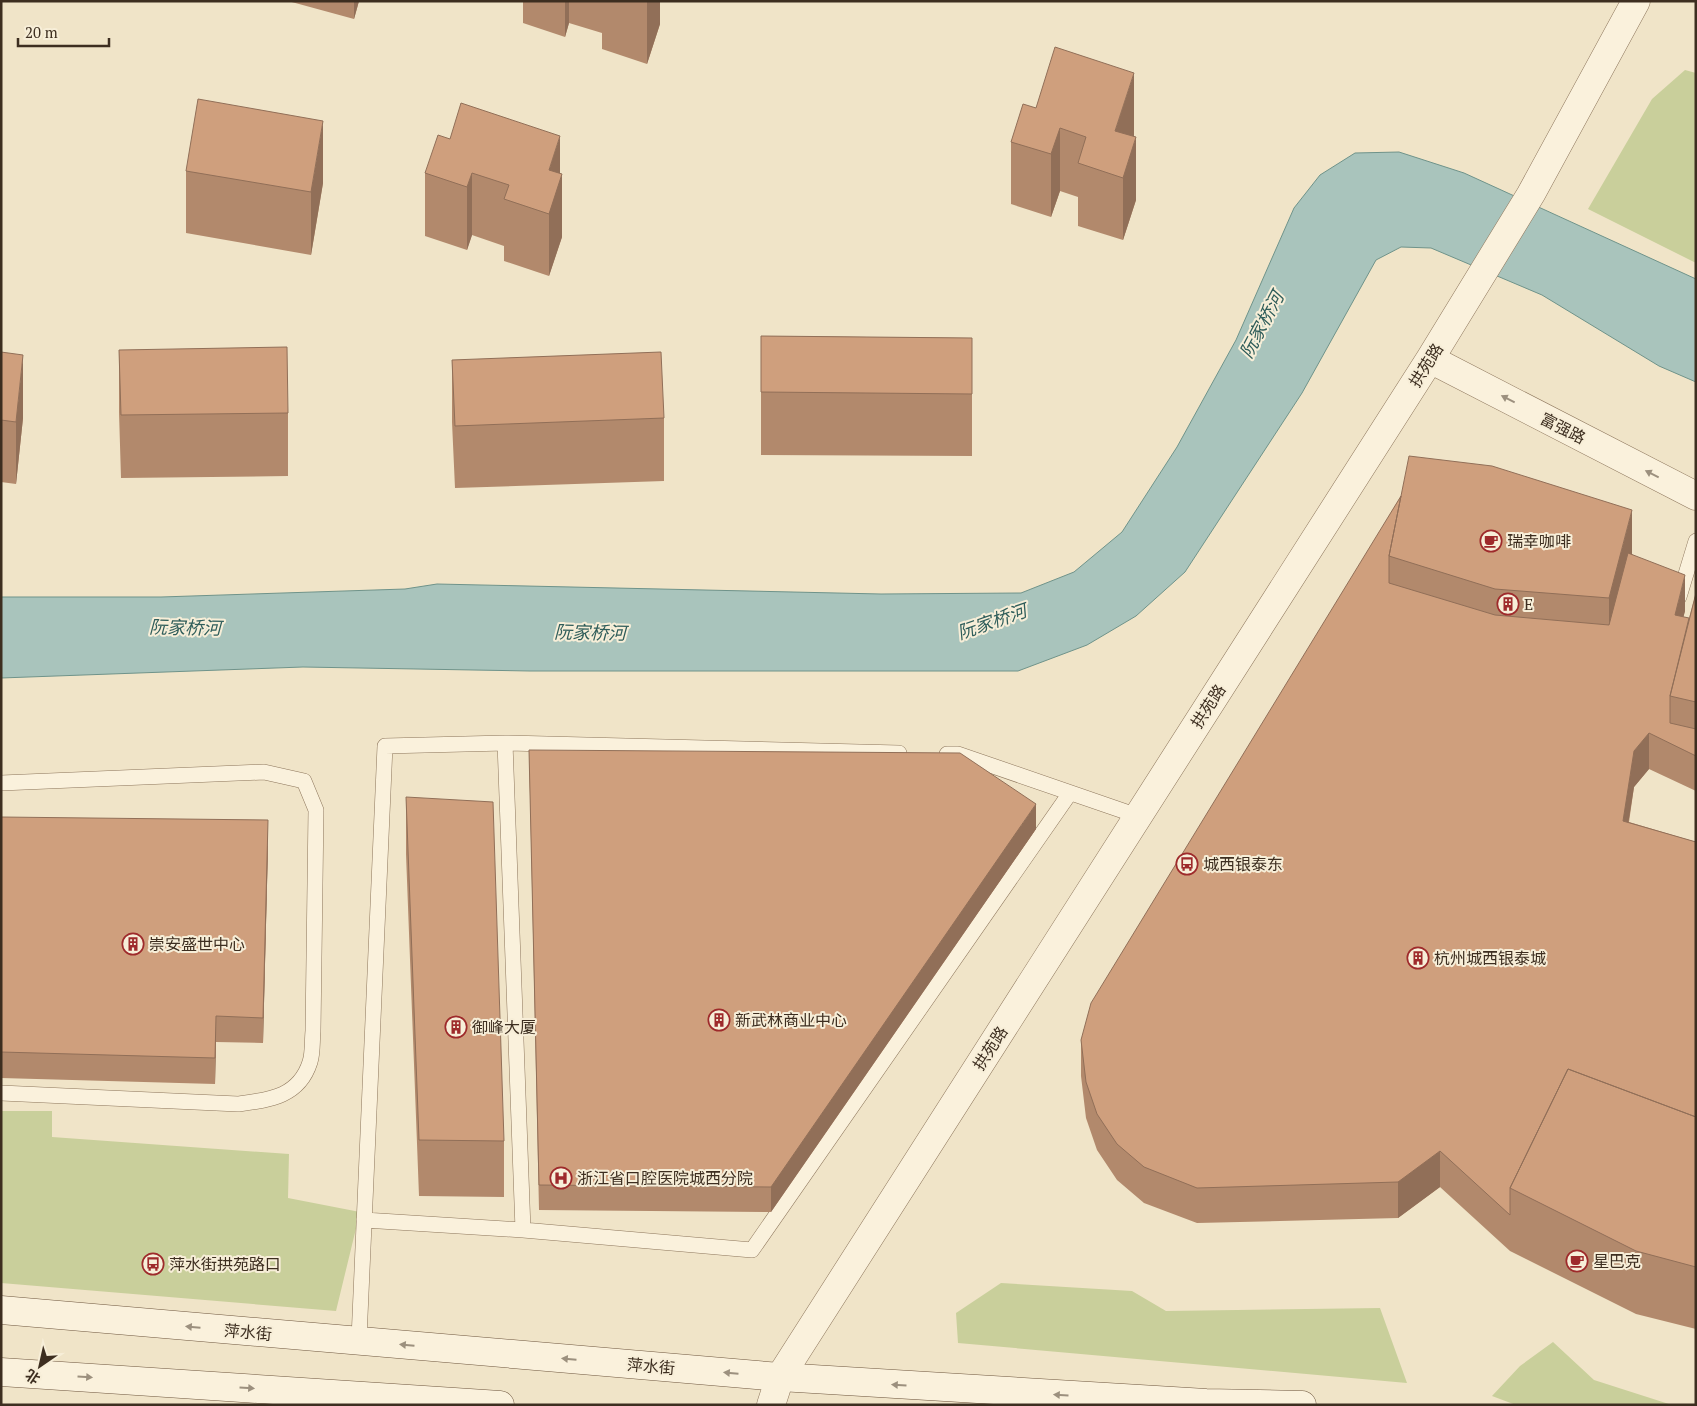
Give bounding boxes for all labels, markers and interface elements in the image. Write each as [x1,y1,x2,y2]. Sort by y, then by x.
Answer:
scale bar [18,15,109,47]
text: 20 m [25,22,58,42]
water label: 阮家桥河 [1234,284,1290,362]
street label: 拱苑路 [1404,339,1448,391]
one-way arrow [1501,395,1515,403]
street label: 富强路 [1537,407,1589,449]
one-way arrow [1645,470,1660,478]
cafe icon: 瑞幸咖啡 [1479,529,1503,553]
place label: 瑞幸咖啡 [1507,530,1571,552]
building icon: E [1496,592,1520,616]
place label: E [1524,593,1533,615]
water label: 阮家桥河 [954,597,1032,644]
water label: 阮家桥河 [149,614,224,640]
water label: 阮家桥河 [554,619,629,645]
street label: 拱苑路 [1186,680,1230,732]
bus stop icon: 城西银泰东 [1175,852,1199,876]
place label: 城西银泰东 [1203,853,1283,875]
building icon: 崇安盛世中心 [121,932,145,956]
place label: 崇安盛世中心 [149,933,245,955]
building icon: 杭州城西银泰城 [1406,946,1430,970]
place label: 杭州城西银泰城 [1434,947,1546,969]
building icon: 新武林商业中心 [707,1008,731,1032]
place label: 新武林商业中心 [735,1009,847,1031]
building icon: 御峰大厦 [444,1015,468,1039]
place label: 御峰大厦 [472,1016,536,1038]
street label: 拱苑路 [968,1022,1012,1074]
hospital icon: 浙江省口腔医院城西分院 [549,1166,573,1190]
place label: 浙江省口腔医院城西分院 [577,1167,753,1189]
cafe icon: 星巴克 [1565,1249,1589,1273]
place label: 星巴克 [1593,1250,1641,1272]
bus stop icon: 萍水街拱苑路口 [141,1252,165,1276]
place label: 萍水街拱苑路口 [169,1253,281,1275]
street label: 萍水街 [223,1319,273,1345]
one-way arrow [185,1323,201,1331]
north arrow [15,1341,65,1391]
one-way arrow [399,1341,415,1349]
street label: 萍水街 [626,1353,676,1379]
one-way arrow [561,1355,577,1363]
text: 北 [21,1365,44,1389]
one-way arrow [723,1369,739,1377]
one-way arrow [77,1374,93,1382]
one-way arrow [891,1380,907,1388]
one-way arrow [239,1384,255,1392]
one-way arrow [1053,1390,1069,1398]

